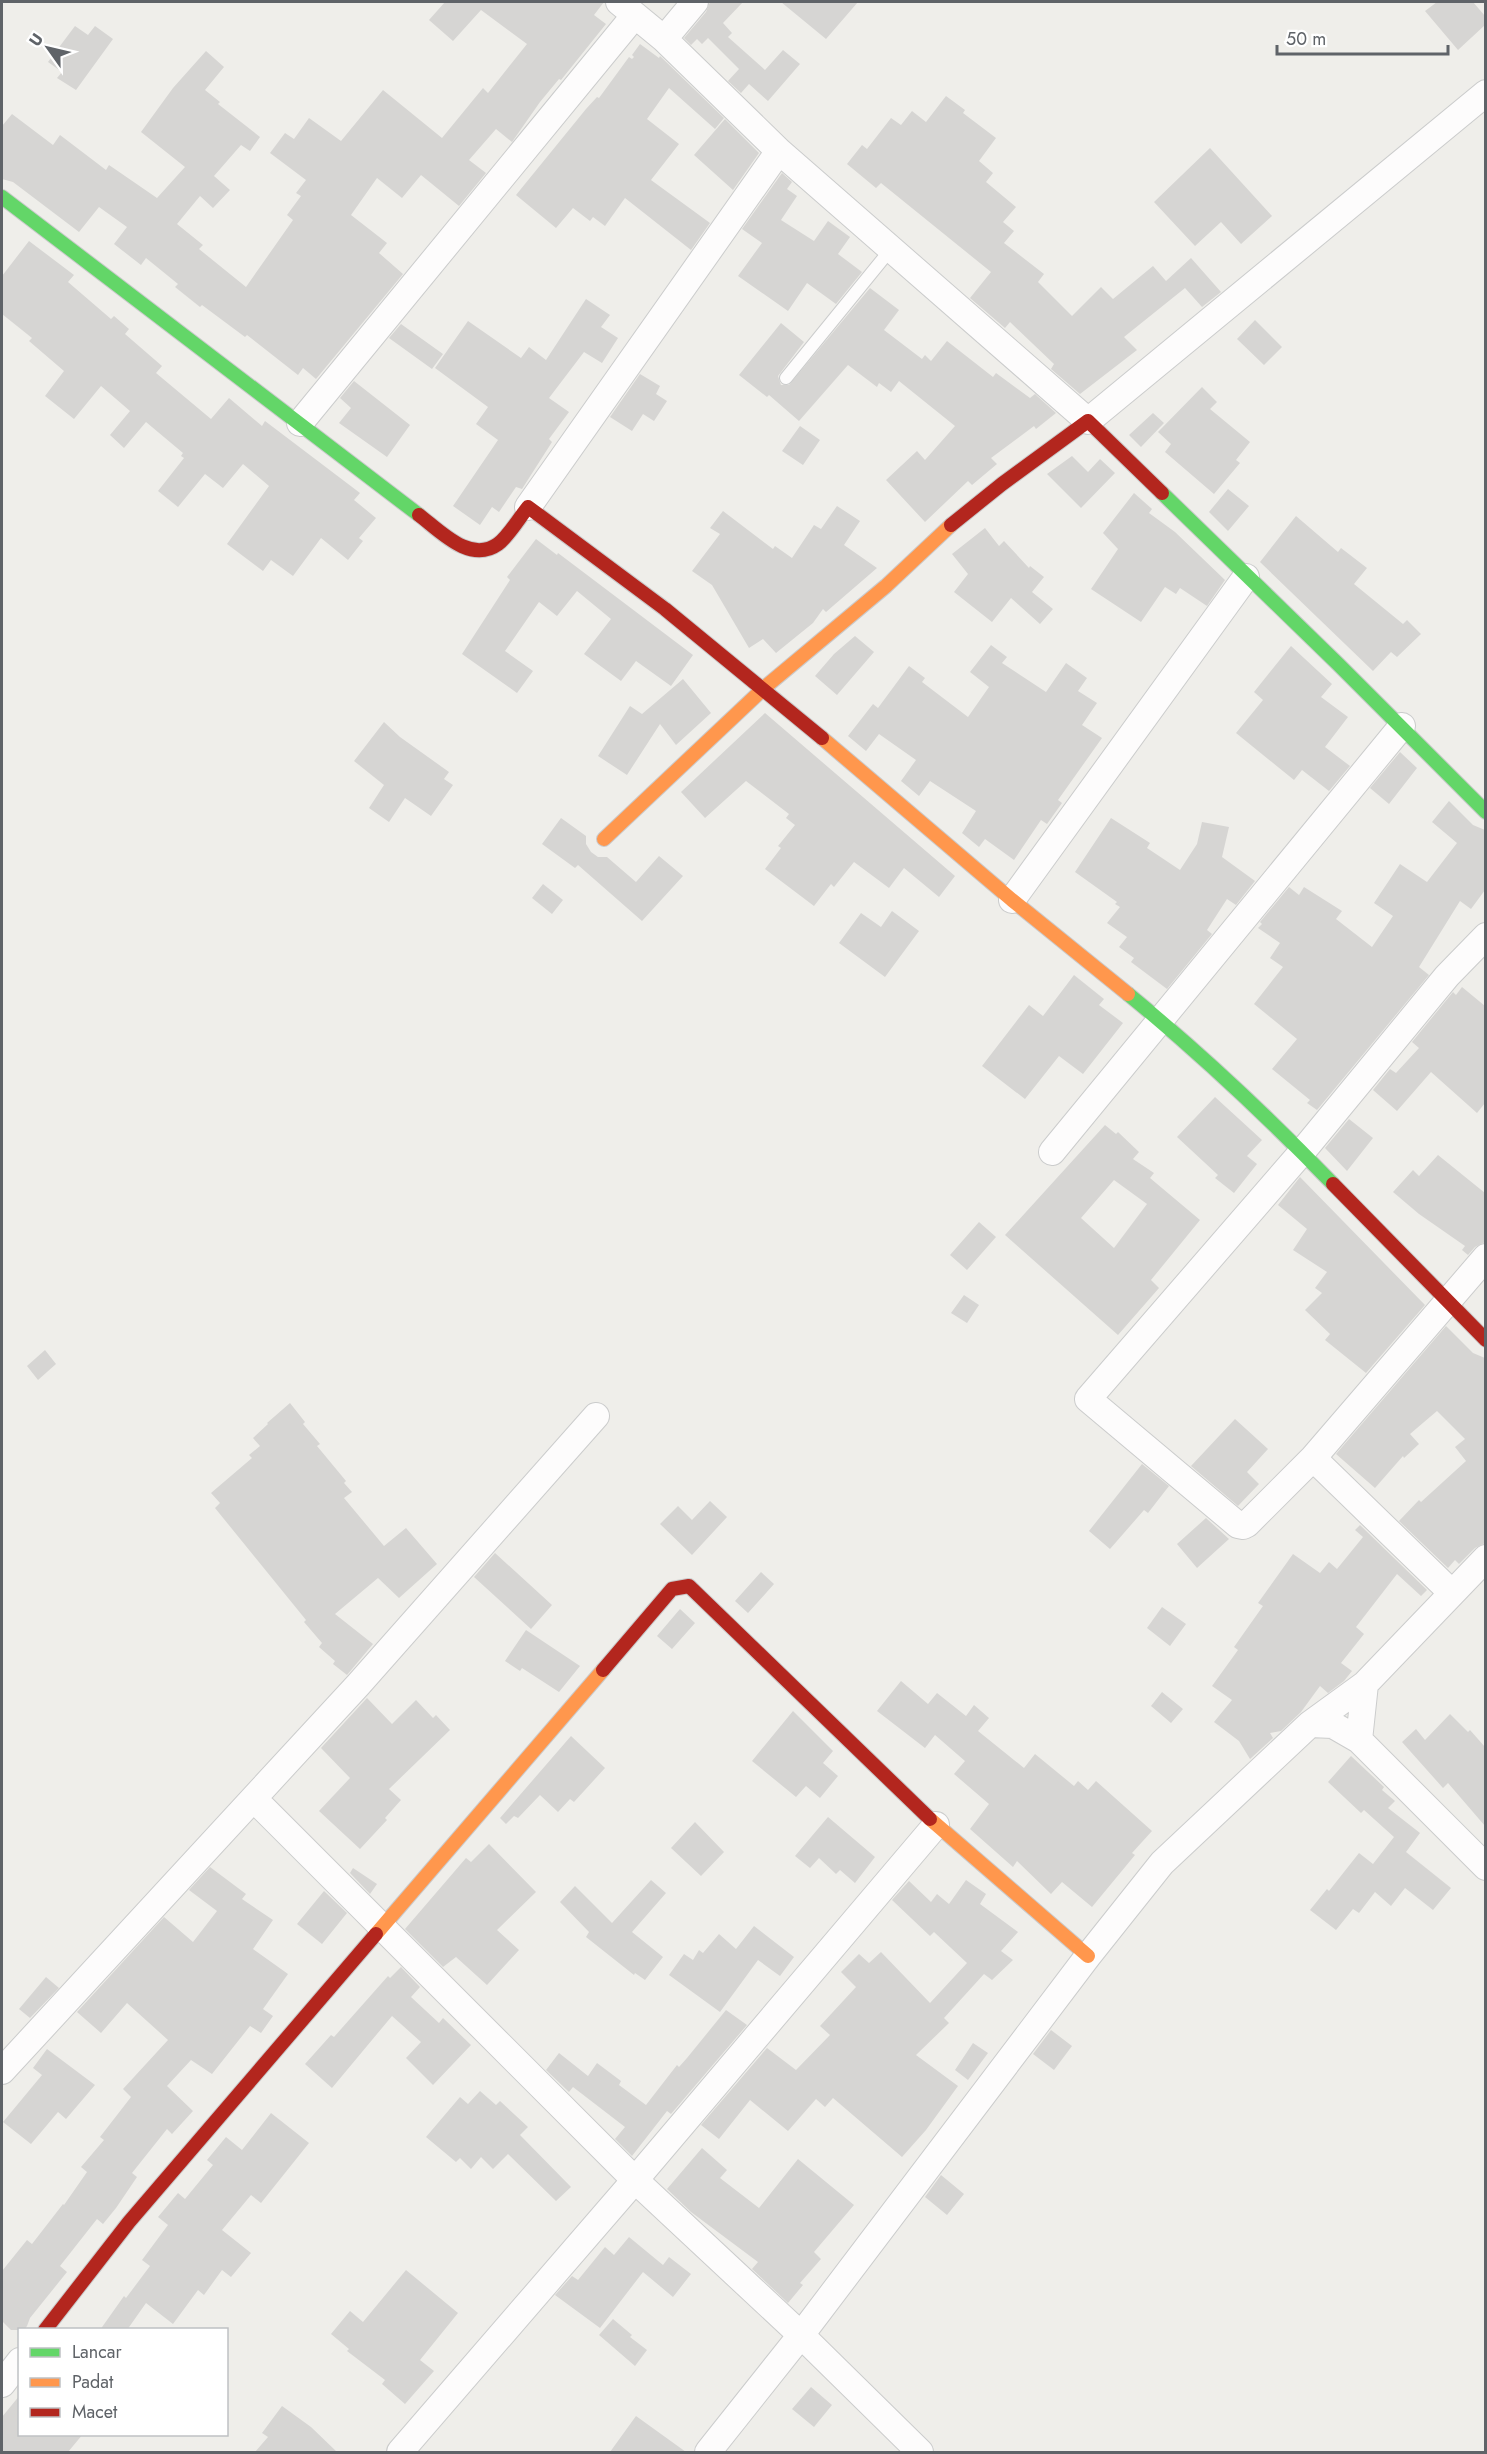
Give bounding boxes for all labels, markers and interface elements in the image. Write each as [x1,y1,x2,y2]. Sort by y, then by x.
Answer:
north arrow [18,18,78,78]
scale bar [1277,18,1448,56]
text: 50 m [1286,26,1326,52]
text: U [23,29,49,51]
legend [18,2328,228,2436]
text: Lancar [72,2339,122,2365]
text: Padat [72,2369,114,2395]
text: Macet [72,2399,118,2425]

